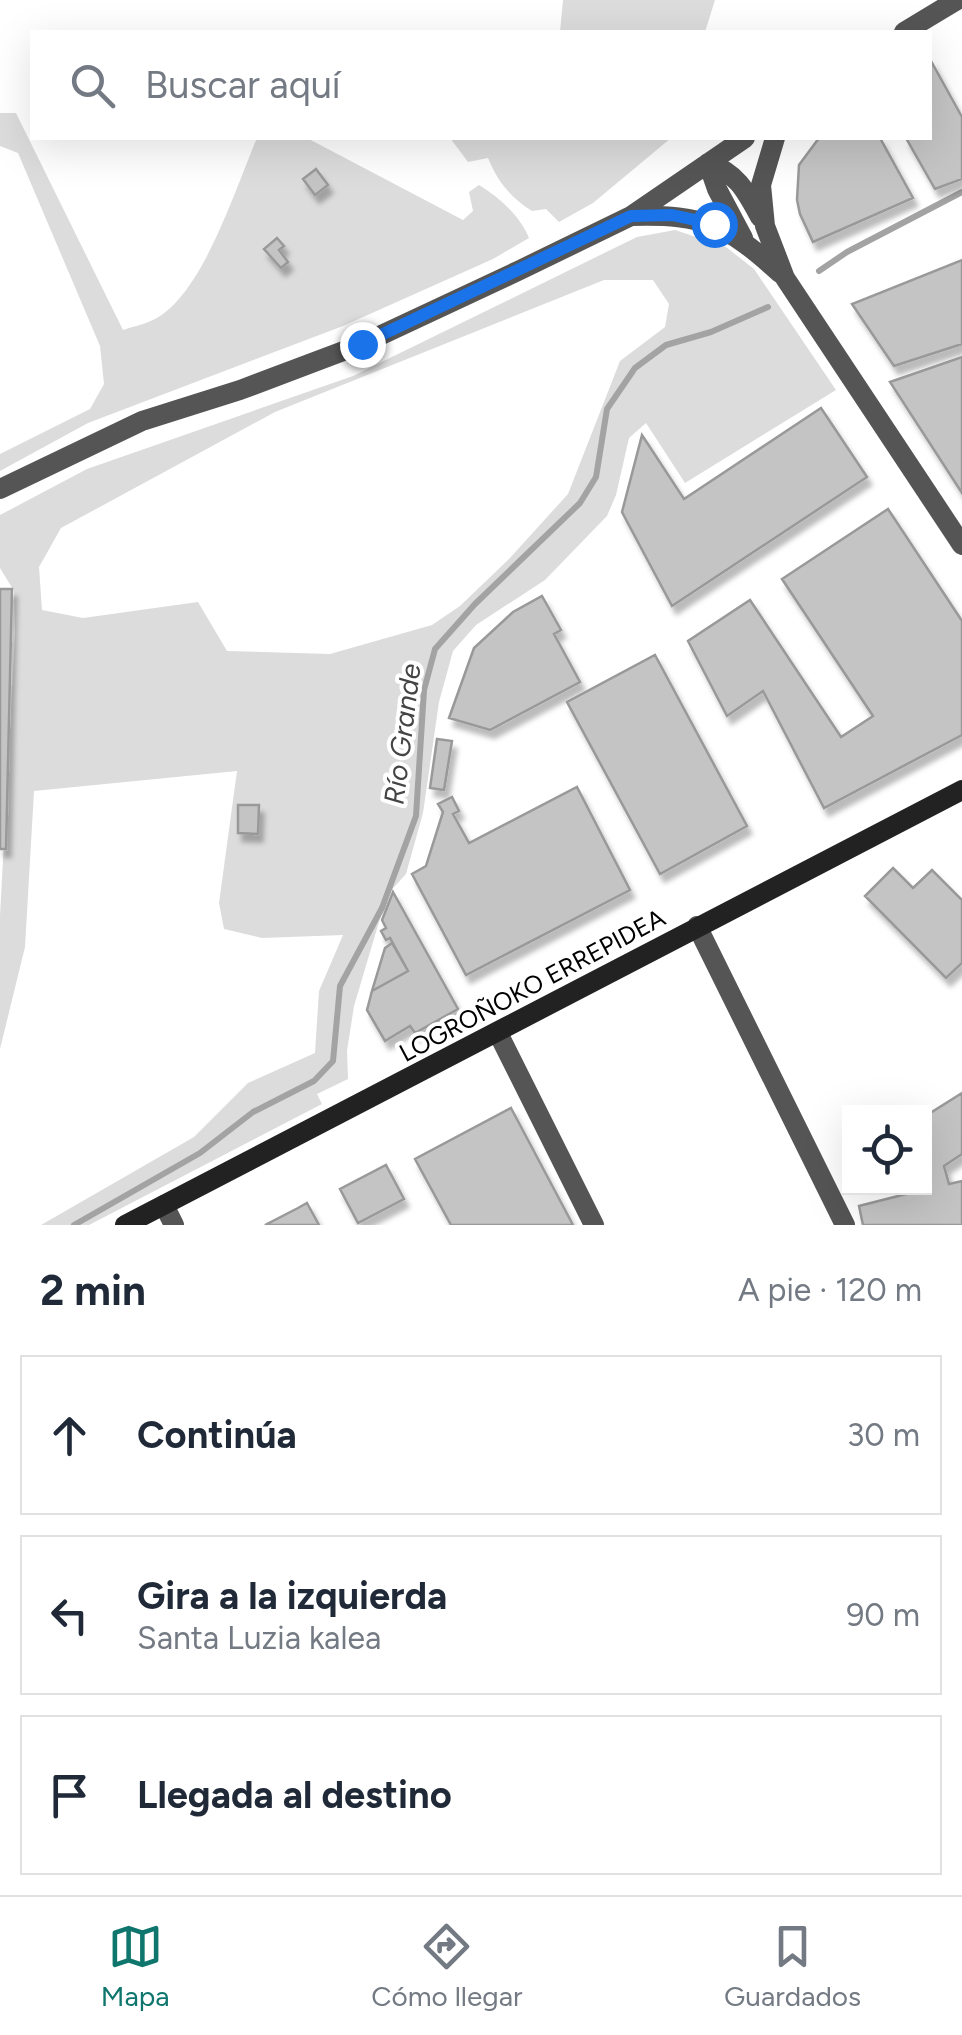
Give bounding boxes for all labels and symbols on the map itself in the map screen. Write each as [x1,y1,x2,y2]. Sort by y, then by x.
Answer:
route start [692,202,738,248]
route end [340,322,386,368]
water label: Río Grande [376,662,428,806]
street label: LOGROÑOKO ERREPIDEA [394,902,670,1068]

